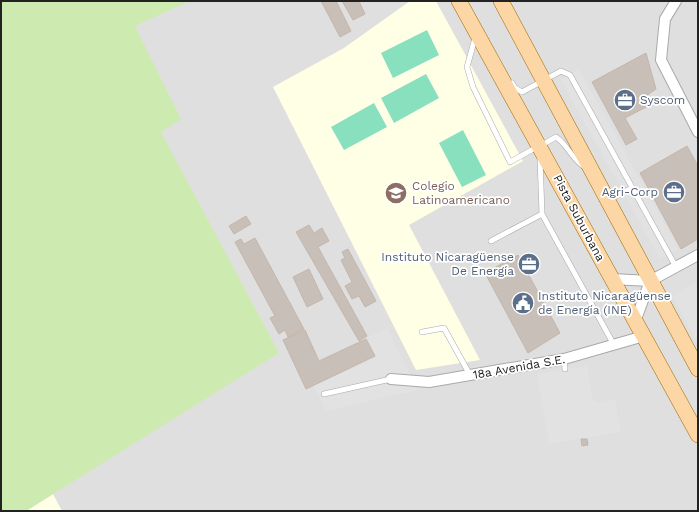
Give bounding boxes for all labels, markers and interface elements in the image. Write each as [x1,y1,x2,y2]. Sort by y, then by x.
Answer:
office icon: Syscom [612,87,638,113]
place label: Syscom [640,93,685,107]
street label: Pista Suburbana [550,172,608,264]
place label: Colegio Latinoamericano [412,179,510,207]
office icon: Agri-Corp [661,179,687,205]
school or university icon: Colegio Latinoamericano [383,180,409,206]
place label: Agri-Corp [602,185,658,199]
place label: Instituto Nicaragüense De Energía [381,250,514,278]
office icon: Instituto Nicaragüense De Energía [516,251,542,277]
place label: Instituto Nicaragüense de Energía (INE) [538,289,671,317]
public building icon: Instituto Nicaragüense de Energía (INE) [510,290,536,316]
street label: 18a Avenida S.E. [472,352,566,382]

